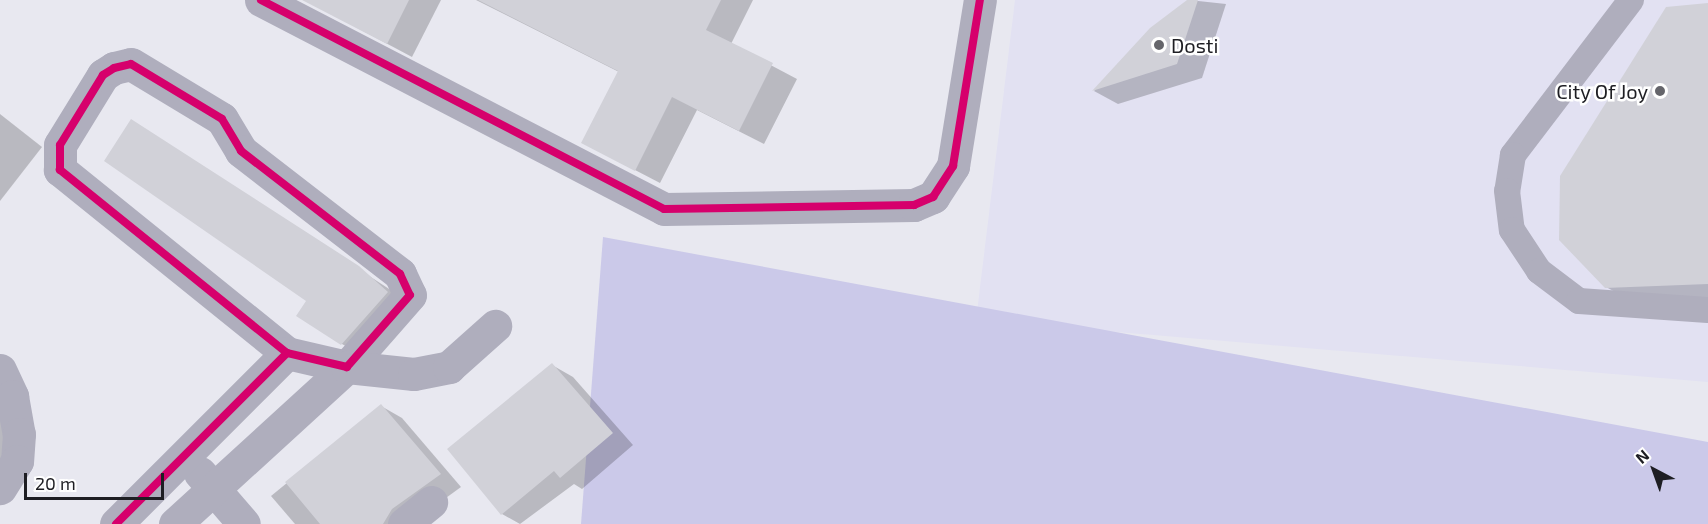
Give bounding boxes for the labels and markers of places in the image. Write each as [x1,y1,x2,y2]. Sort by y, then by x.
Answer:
place label: Dosti [1171,33,1218,57]
marker: Dosti [1152,38,1166,52]
place label: City Of Joy [1555,79,1648,103]
marker: City Of Joy [1653,84,1667,98]

